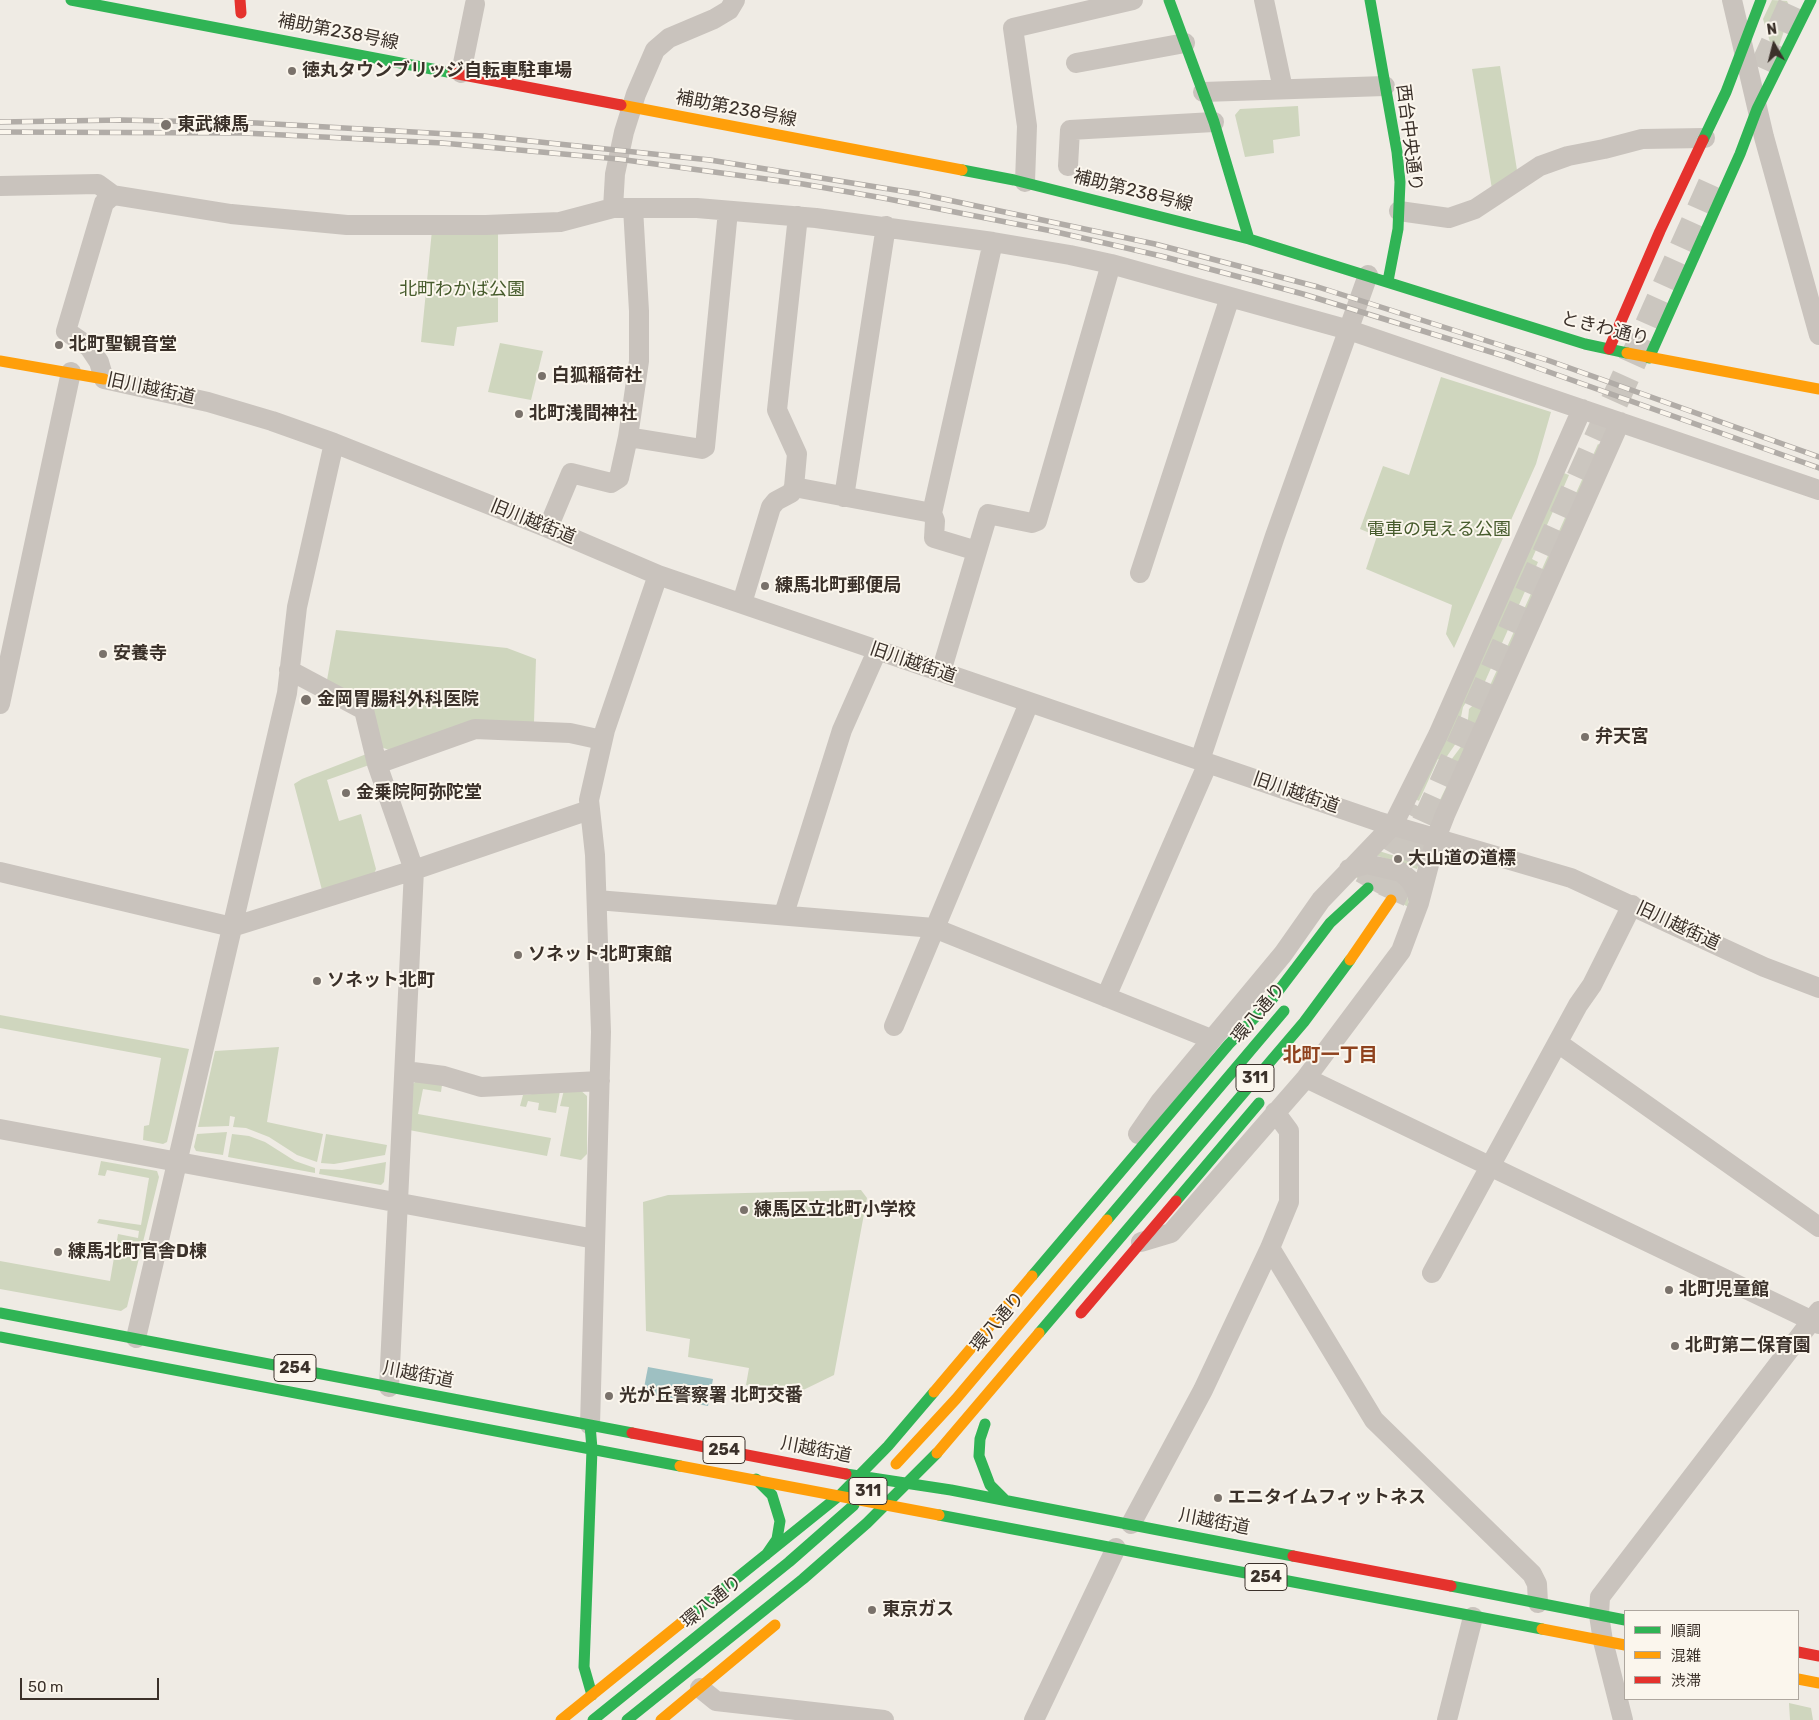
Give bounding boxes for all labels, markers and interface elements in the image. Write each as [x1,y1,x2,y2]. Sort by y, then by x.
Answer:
street label: 補助第238号線 [276,10,400,54]
north arrow [1749,20,1799,70]
text: N [1766,21,1778,39]
place label: 徳丸タウンブリッジ自転車駐車場 [302,60,572,82]
marker: 徳丸タウンブリッジ自転車駐車場 [286,65,298,77]
street label: 西台中央通り [1392,83,1426,193]
street label: 補助第238号線 [674,87,798,131]
place label: 東武練馬 [177,114,249,136]
marker: 東武練馬 [159,118,173,132]
street label: 補助第238号線 [1071,166,1195,216]
park label: 北町わかば公園 [399,279,525,301]
street label: ときわ通り [1559,308,1651,350]
place label: 北町聖観音堂 [69,334,177,356]
marker: 北町聖観音堂 [53,339,65,351]
place label: 白狐稲荷社 [552,365,642,387]
street label: 旧川越街道 [105,369,197,409]
marker: 白狐稲荷社 [536,370,548,382]
place label: 北町浅間神社 [529,403,637,425]
marker: 北町浅間神社 [513,408,525,420]
street label: 旧川越街道 [487,495,579,549]
park label: 電車の見える公園 [1367,519,1511,541]
place label: 練馬北町郵便局 [775,575,901,597]
marker: 練馬北町郵便局 [759,580,771,592]
street label: 旧川越街道 [867,638,959,688]
place label: 安養寺 [113,643,167,665]
marker: 安養寺 [97,648,109,660]
place label: 金岡胃腸科外科医院 [317,689,479,711]
marker: 金岡胃腸科外科医院 [299,693,313,707]
place label: 弁天宮 [1595,726,1649,748]
marker: 弁天宮 [1579,731,1591,743]
street label: 旧川越街道 [1250,768,1342,818]
place label: 金乗院阿弥陀堂 [356,782,482,804]
marker: 金乗院阿弥陀堂 [340,787,352,799]
place label: 大山道の道標 [1408,848,1516,870]
marker: 大山道の道標 [1392,853,1404,865]
street label: 旧川越街道 [1633,897,1723,955]
place label: ソネット北町東館 [528,944,672,966]
marker: ソネット北町東館 [512,949,524,961]
place label: ソネット北町 [327,970,435,992]
marker: ソネット北町 [311,975,323,987]
street label: 環八通り [1228,978,1290,1048]
district label: 北町一丁目 [1283,1045,1377,1067]
road number: 311 [1236,1064,1274,1092]
place label: 練馬区立北町小学校 [754,1199,916,1221]
marker: 練馬区立北町小学校 [738,1204,750,1216]
place label: 練馬北町官舎D棟 [68,1241,207,1263]
marker: 練馬北町官舎D棟 [52,1246,64,1258]
place label: 北町児童館 [1679,1279,1769,1301]
marker: 北町児童館 [1663,1284,1675,1296]
street label: 環八通り [967,1287,1029,1357]
place label: 北町第二保育園 [1685,1335,1811,1357]
marker: 北町第二保育園 [1669,1340,1681,1352]
road number: 254 [274,1355,316,1382]
street label: 川越街道 [381,1358,455,1392]
place label: 光が丘警察署 北町交番 [619,1385,803,1407]
marker: 光が丘警察署 北町交番 [603,1390,615,1402]
street label: 川越街道 [779,1433,853,1467]
road number: 254 [703,1436,745,1464]
road number: 311 [849,1478,887,1504]
place label: エニタイムフィットネス [1228,1487,1426,1509]
marker: エニタイムフィットネス [1212,1492,1224,1504]
street label: 川越街道 [1177,1505,1251,1539]
road number: 254 [1245,1564,1287,1590]
street label: 環八通り [677,1571,747,1633]
place label: 東京ガス [882,1599,954,1621]
marker: 東京ガス [866,1604,878,1616]
legend [1624,1610,1799,1700]
text: 順調 [1671,1622,1701,1640]
text: 混雑 [1671,1647,1701,1665]
scale bar [22,1668,161,1700]
text: 渋滞 [1671,1672,1701,1690]
text: 50 m [28,1678,63,1696]

